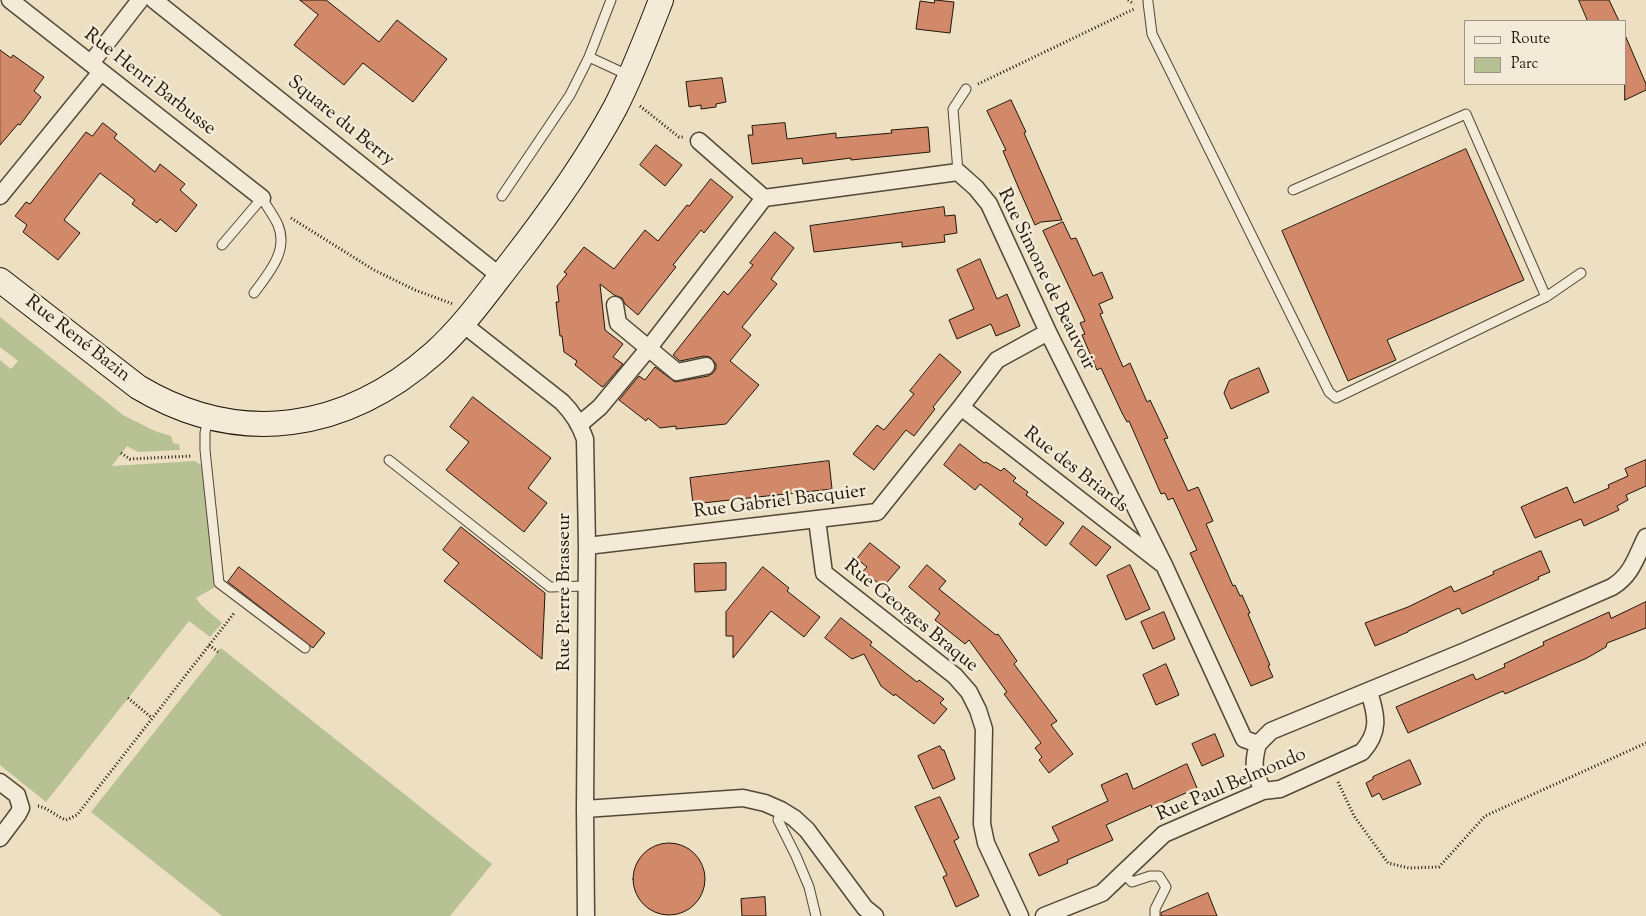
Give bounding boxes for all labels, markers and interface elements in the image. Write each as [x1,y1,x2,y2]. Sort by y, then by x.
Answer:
legend [1464,20,1626,85]
street label: Rue Henri Barbusse [79,24,219,142]
text: Route [1511,29,1550,50]
text: Parc [1511,54,1538,75]
street label: Square du Berry [282,72,398,172]
street label: Rue Simone de Beauvoir [991,185,1099,375]
street label: Rue René Bazin [20,292,134,388]
street label: Rue des Briards [1018,423,1132,519]
street label: Rue Gabriel Bacquier [692,481,868,525]
street label: Rue Pierre Brasseur [555,513,577,671]
street label: Rue Georges Braque [838,556,982,678]
street label: Rue Paul Belmondo [1154,744,1310,828]

